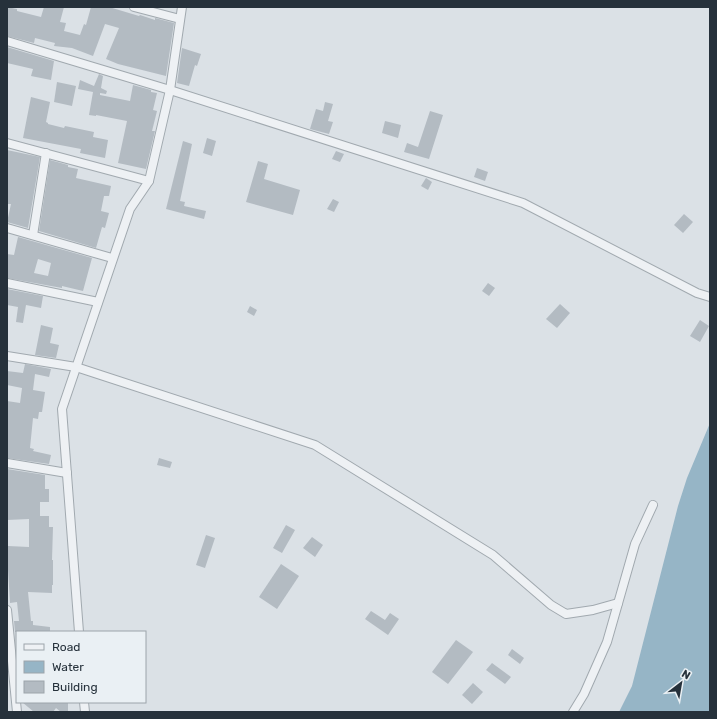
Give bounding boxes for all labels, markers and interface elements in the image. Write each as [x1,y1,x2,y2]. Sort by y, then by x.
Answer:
legend [16,631,146,703]
text: Road [52,640,80,654]
text: Water [52,660,84,674]
north arrow [661,663,701,703]
text: N [679,667,693,683]
text: Building [52,680,98,694]

